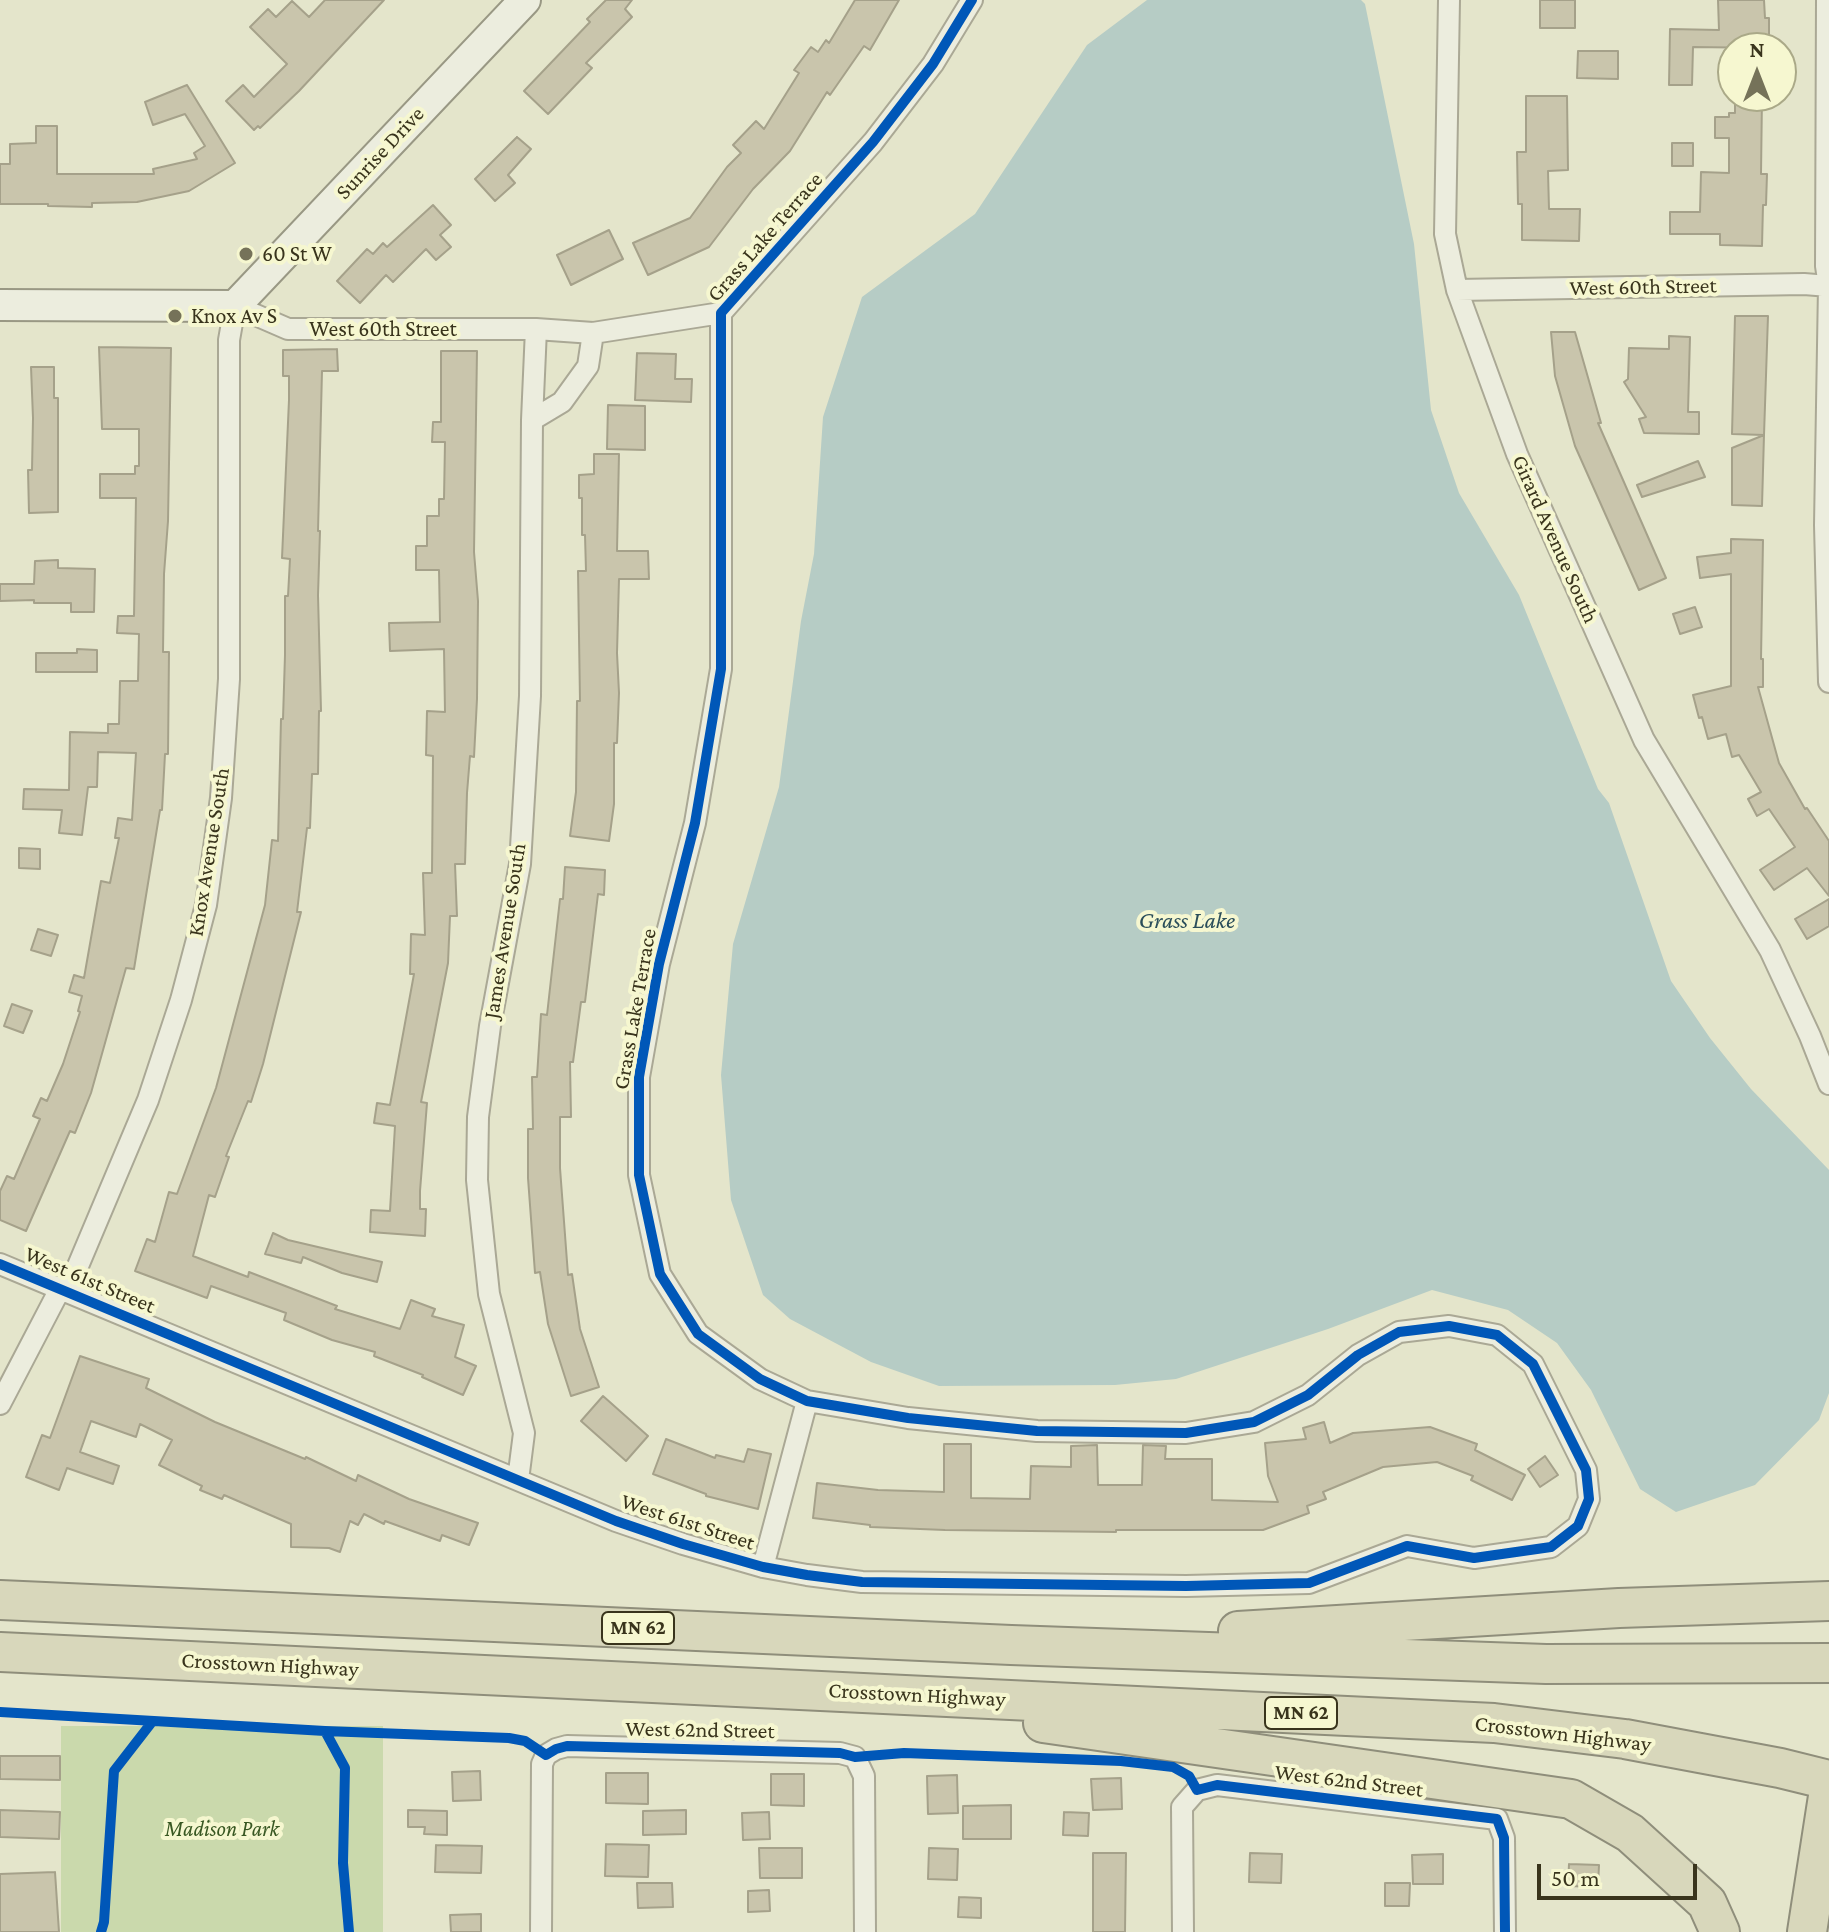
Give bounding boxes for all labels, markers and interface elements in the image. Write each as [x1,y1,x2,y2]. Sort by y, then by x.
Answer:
north arrow [1717,32,1797,112]
text: N [1750,37,1765,62]
street label: Sunrise Drive [330,101,430,205]
street label: Grass Lake Terrace [702,167,828,307]
place label: 60 St W [262,241,332,267]
marker: 60 St W [237,245,255,263]
street label: West 60th Street [1569,273,1717,301]
place label: Knox Av S [191,303,277,329]
marker: Knox Av S [166,307,184,325]
street label: West 60th Street [309,316,457,342]
street label: Girard Avenue South [1506,451,1604,627]
street label: Knox Avenue South [183,766,235,938]
street label: James Avenue South [478,841,532,1021]
water label: Grass Lake [1139,907,1235,935]
street label: Grass Lake Terrace [608,926,662,1092]
street label: West 61st Street [21,1241,159,1319]
street label: West 61st Street [618,1488,758,1556]
road number: MN 62 [602,1612,674,1644]
street label: Crosstown Highway [181,1647,359,1683]
street label: Crosstown Highway [828,1677,1006,1713]
road number: MN 62 [1265,1697,1337,1729]
street label: Crosstown Highway [1473,1710,1653,1758]
street label: West 62nd Street [625,1715,775,1745]
street label: West 62nd Street [1273,1759,1425,1803]
park label: Madison Park [165,1816,279,1842]
scale bar [1541,1848,1701,1898]
text: 50 m [1551,1864,1600,1891]

